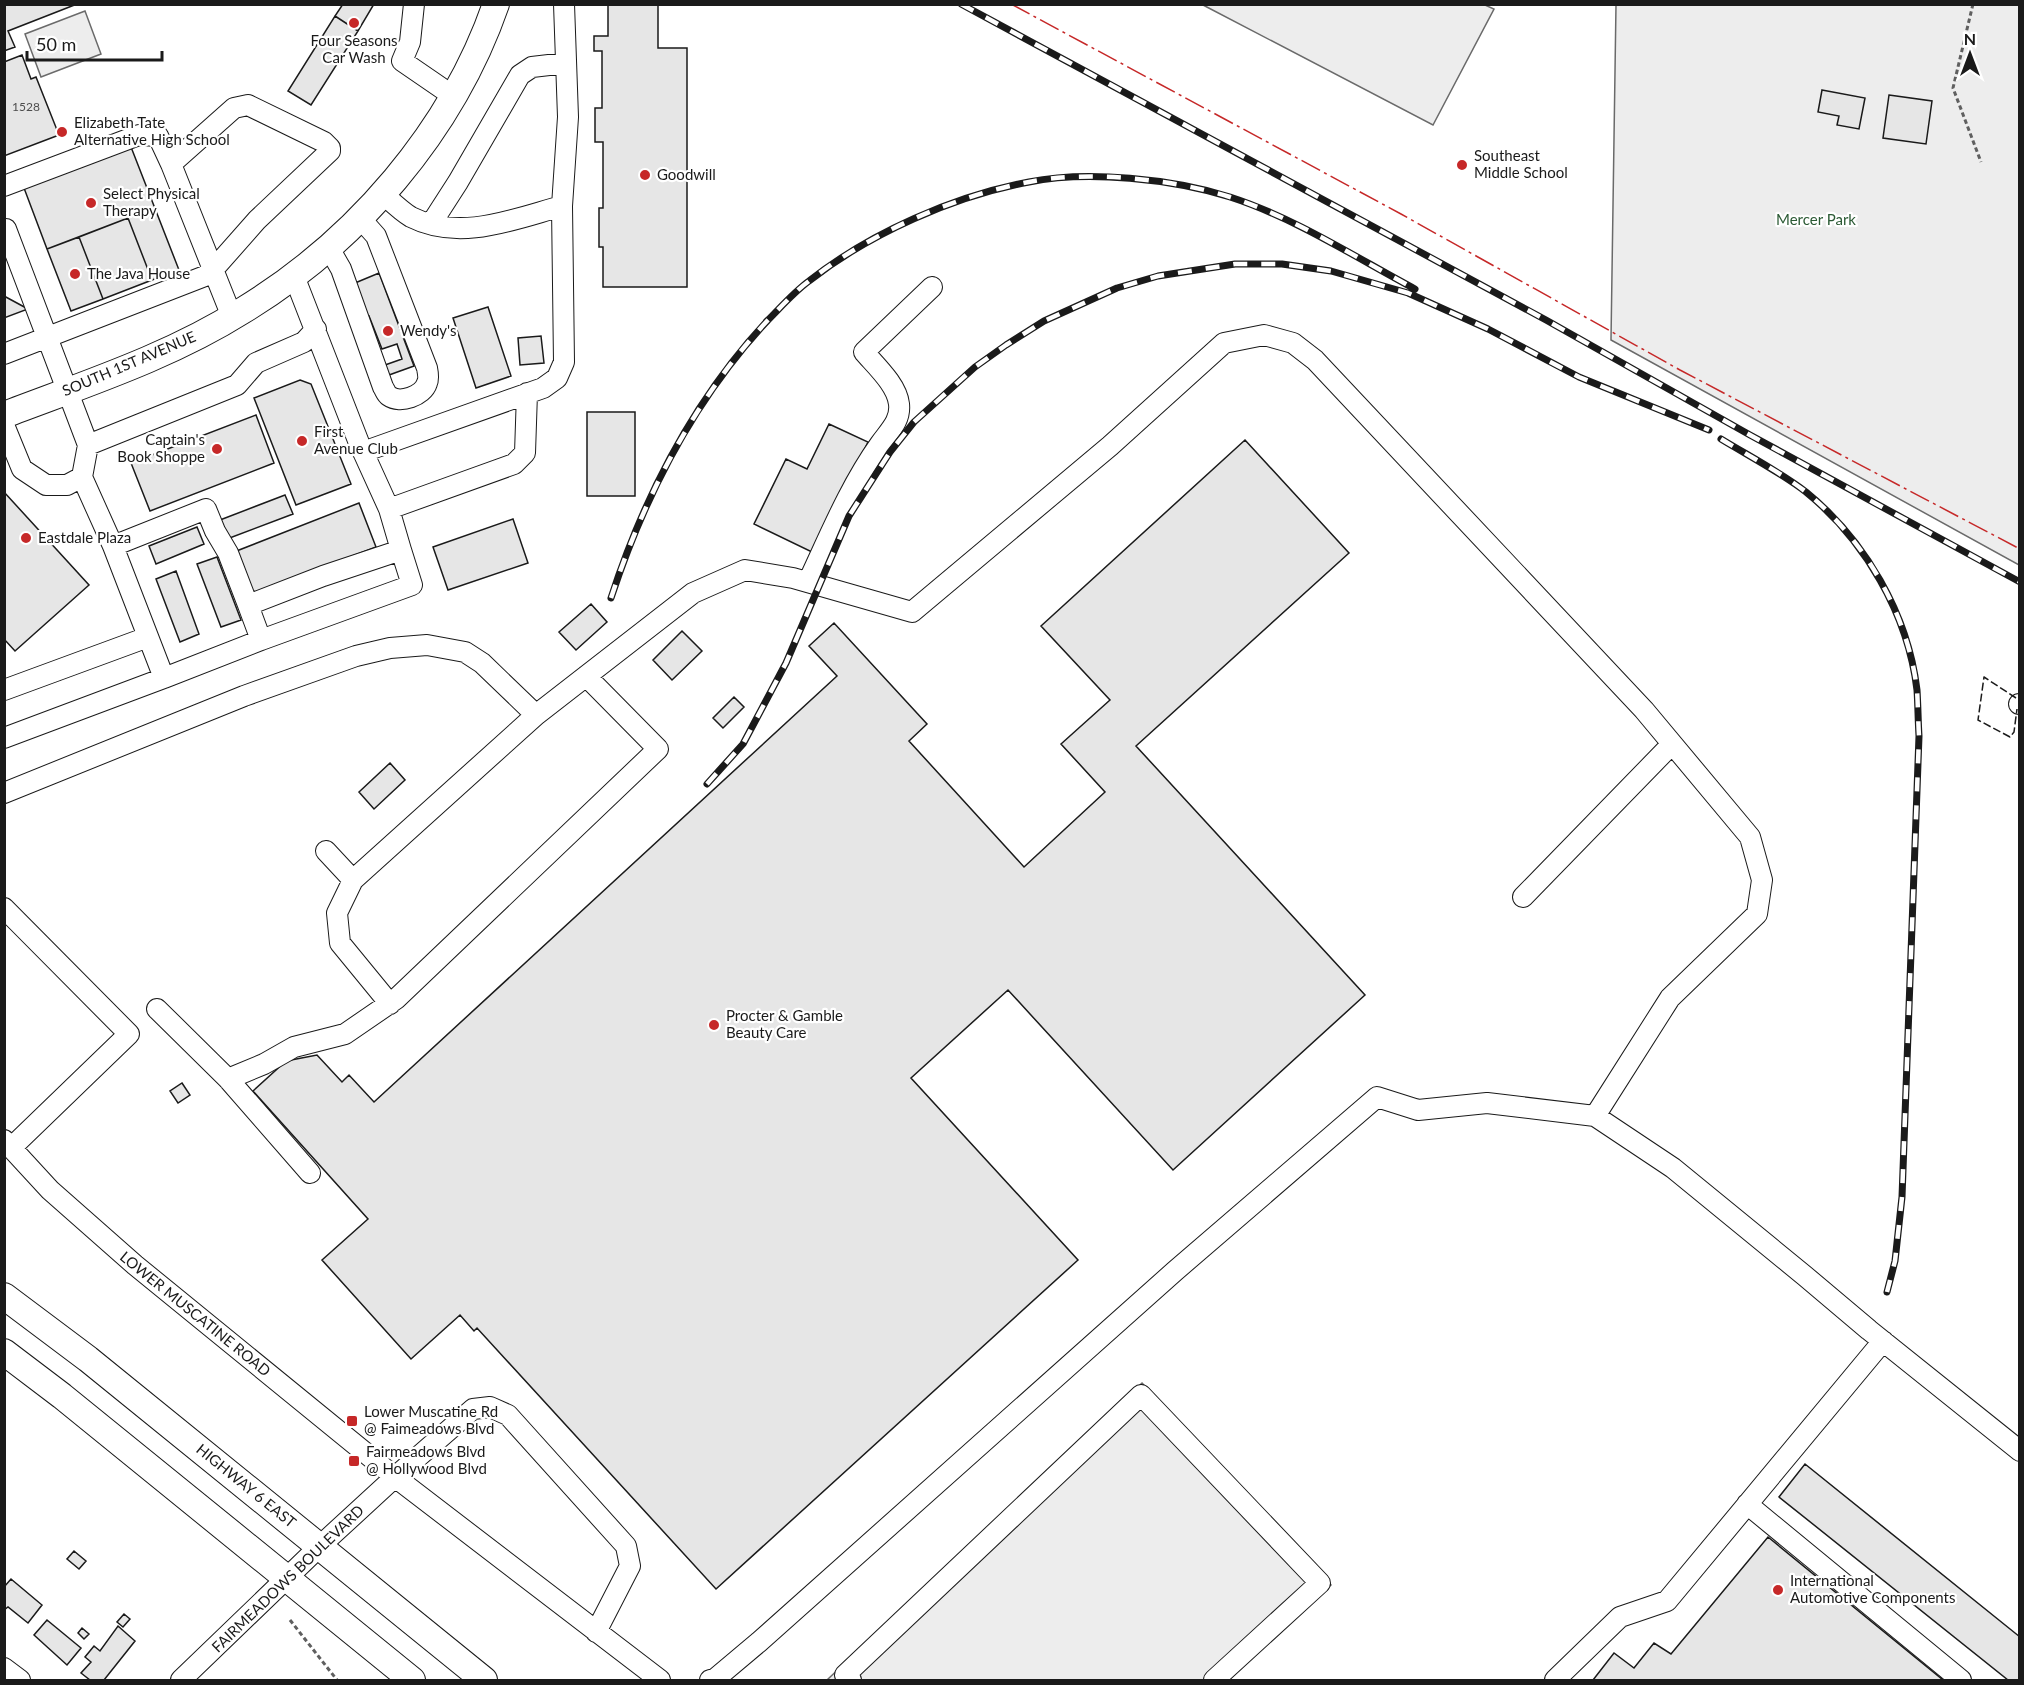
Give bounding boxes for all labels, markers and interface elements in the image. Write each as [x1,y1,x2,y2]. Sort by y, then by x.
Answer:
marker: Four Seasons Car Wash [347,16,361,30]
scale bar [27,24,162,62]
north arrow [1940,24,2000,84]
text: N [1964,29,1976,48]
place label: Four Seasons Car Wash [310,31,398,66]
text: 50 m [36,33,76,55]
house number: 1528 [12,99,40,114]
place label: Elizabeth Tate Alternative High School [74,113,230,148]
marker: Elizabeth Tate Alternative High School [55,125,69,139]
place label: Southeast Middle School [1474,146,1568,181]
marker: Southeast Middle School [1455,158,1469,172]
place label: Goodwill [657,165,716,183]
marker: Goodwill [638,168,652,182]
place label: Select Physical Therapy [103,184,200,219]
marker: Select Physical Therapy [84,196,98,210]
park label: Mercer Park [1776,210,1856,228]
place label: The Java House [87,264,190,282]
marker: The Java House [68,267,82,281]
place label: Wendy's [400,321,457,339]
marker: Wendy's [381,324,395,338]
street label: SOUTH 1ST AVENUE [59,327,198,399]
place label: First Avenue Club [314,422,398,457]
place label: Captain's Book Shoppe [117,430,205,465]
marker: First Avenue Club [295,434,309,448]
marker: Captain's Book Shoppe [210,442,224,456]
place label: Eastdale Plaza [38,528,131,546]
marker: Eastdale Plaza [19,531,33,545]
place label: Procter & Gamble Beauty Care [726,1006,843,1041]
marker: Procter & Gamble Beauty Care [707,1018,721,1032]
street label: LOWER MUSCATINE ROAD [117,1247,274,1379]
place label: Lower Muscatine Rd @ Faimeadows Blvd [364,1402,498,1437]
marker: Lower Muscatine Rd @ Faimeadows Blvd [345,1414,359,1428]
street label: HIGHWAY 6 EAST [193,1440,300,1531]
place label: Fairmeadows Blvd @ Hollywood Blvd [366,1442,487,1477]
marker: Fairmeadows Blvd @ Hollywood Blvd [347,1454,361,1468]
street label: FAIRMEADOWS BOULEVARD [208,1501,367,1656]
place label: International Automotive Components [1790,1571,1955,1606]
marker: International Automotive Components [1771,1583,1785,1597]

